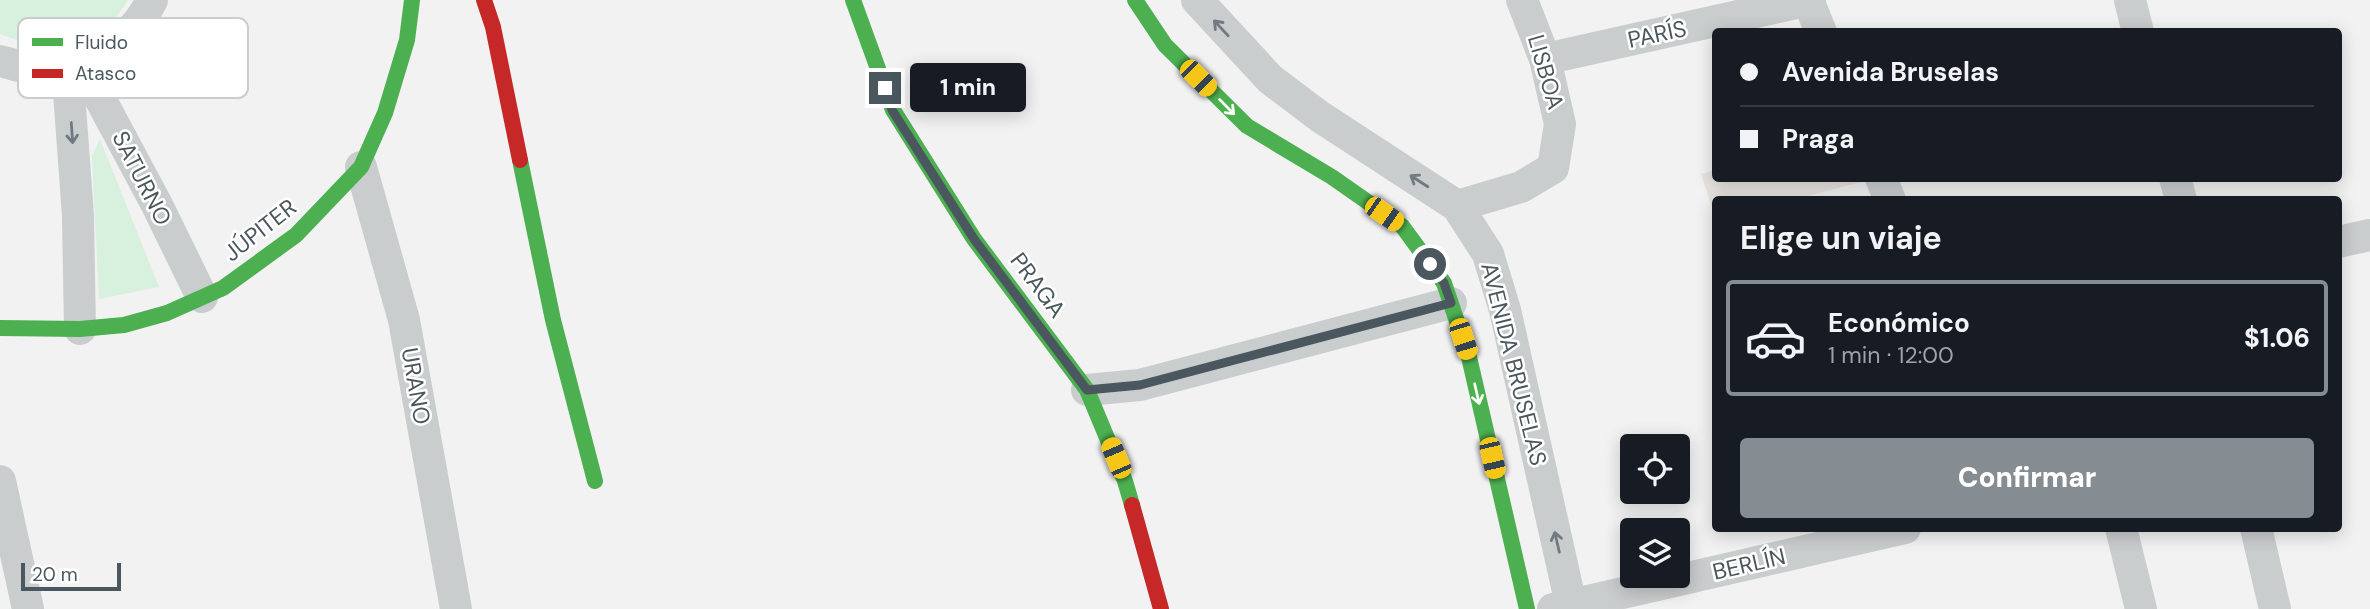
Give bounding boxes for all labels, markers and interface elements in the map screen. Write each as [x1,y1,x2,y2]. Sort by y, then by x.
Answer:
street label: PARÍS [1625,13,1689,55]
legend [18,18,248,98]
one-way arrow [1213,20,1230,37]
text: Fluido [75,30,128,55]
street label: LISBOA [1521,31,1571,113]
text: Avenida Bruselas [1782,55,1999,89]
car [1176,56,1221,100]
text: Atasco [75,61,136,86]
callout: 1 min [910,64,1025,112]
route end [869,72,901,104]
text: 1 min [940,72,996,102]
one-way arrow [1219,98,1236,115]
one-way arrow [66,121,79,144]
text: Praga [1782,122,1855,156]
street label: SATURNO [105,126,179,230]
one-way arrow [1410,174,1430,188]
street label: JÚPITER [217,192,303,268]
car [1361,193,1408,235]
text: Elige un viaje [1740,217,1942,259]
street label: PRAGA [1004,246,1072,324]
route start [1414,248,1446,280]
street label: AVENIDA BRUSELAS [1474,259,1554,469]
text: Económico [1828,306,1970,340]
icon: car [1744,307,1807,370]
car [1447,316,1480,362]
text: $1.06 [2244,321,2310,355]
text: 1 min · 12:00 [1828,340,1954,370]
street label: URANO [394,345,438,427]
one-way arrow [1471,382,1485,405]
map controls [1620,434,1690,588]
button: locate [1620,434,1690,504]
car [1099,435,1134,481]
car [1478,435,1507,481]
button: Confirmar [1740,438,2314,518]
button: layers [1620,518,1690,588]
one-way arrow [1549,531,1563,554]
street label: BERLÍN [1710,541,1788,587]
scale bar [21,560,121,592]
text: 20 m [32,562,78,587]

